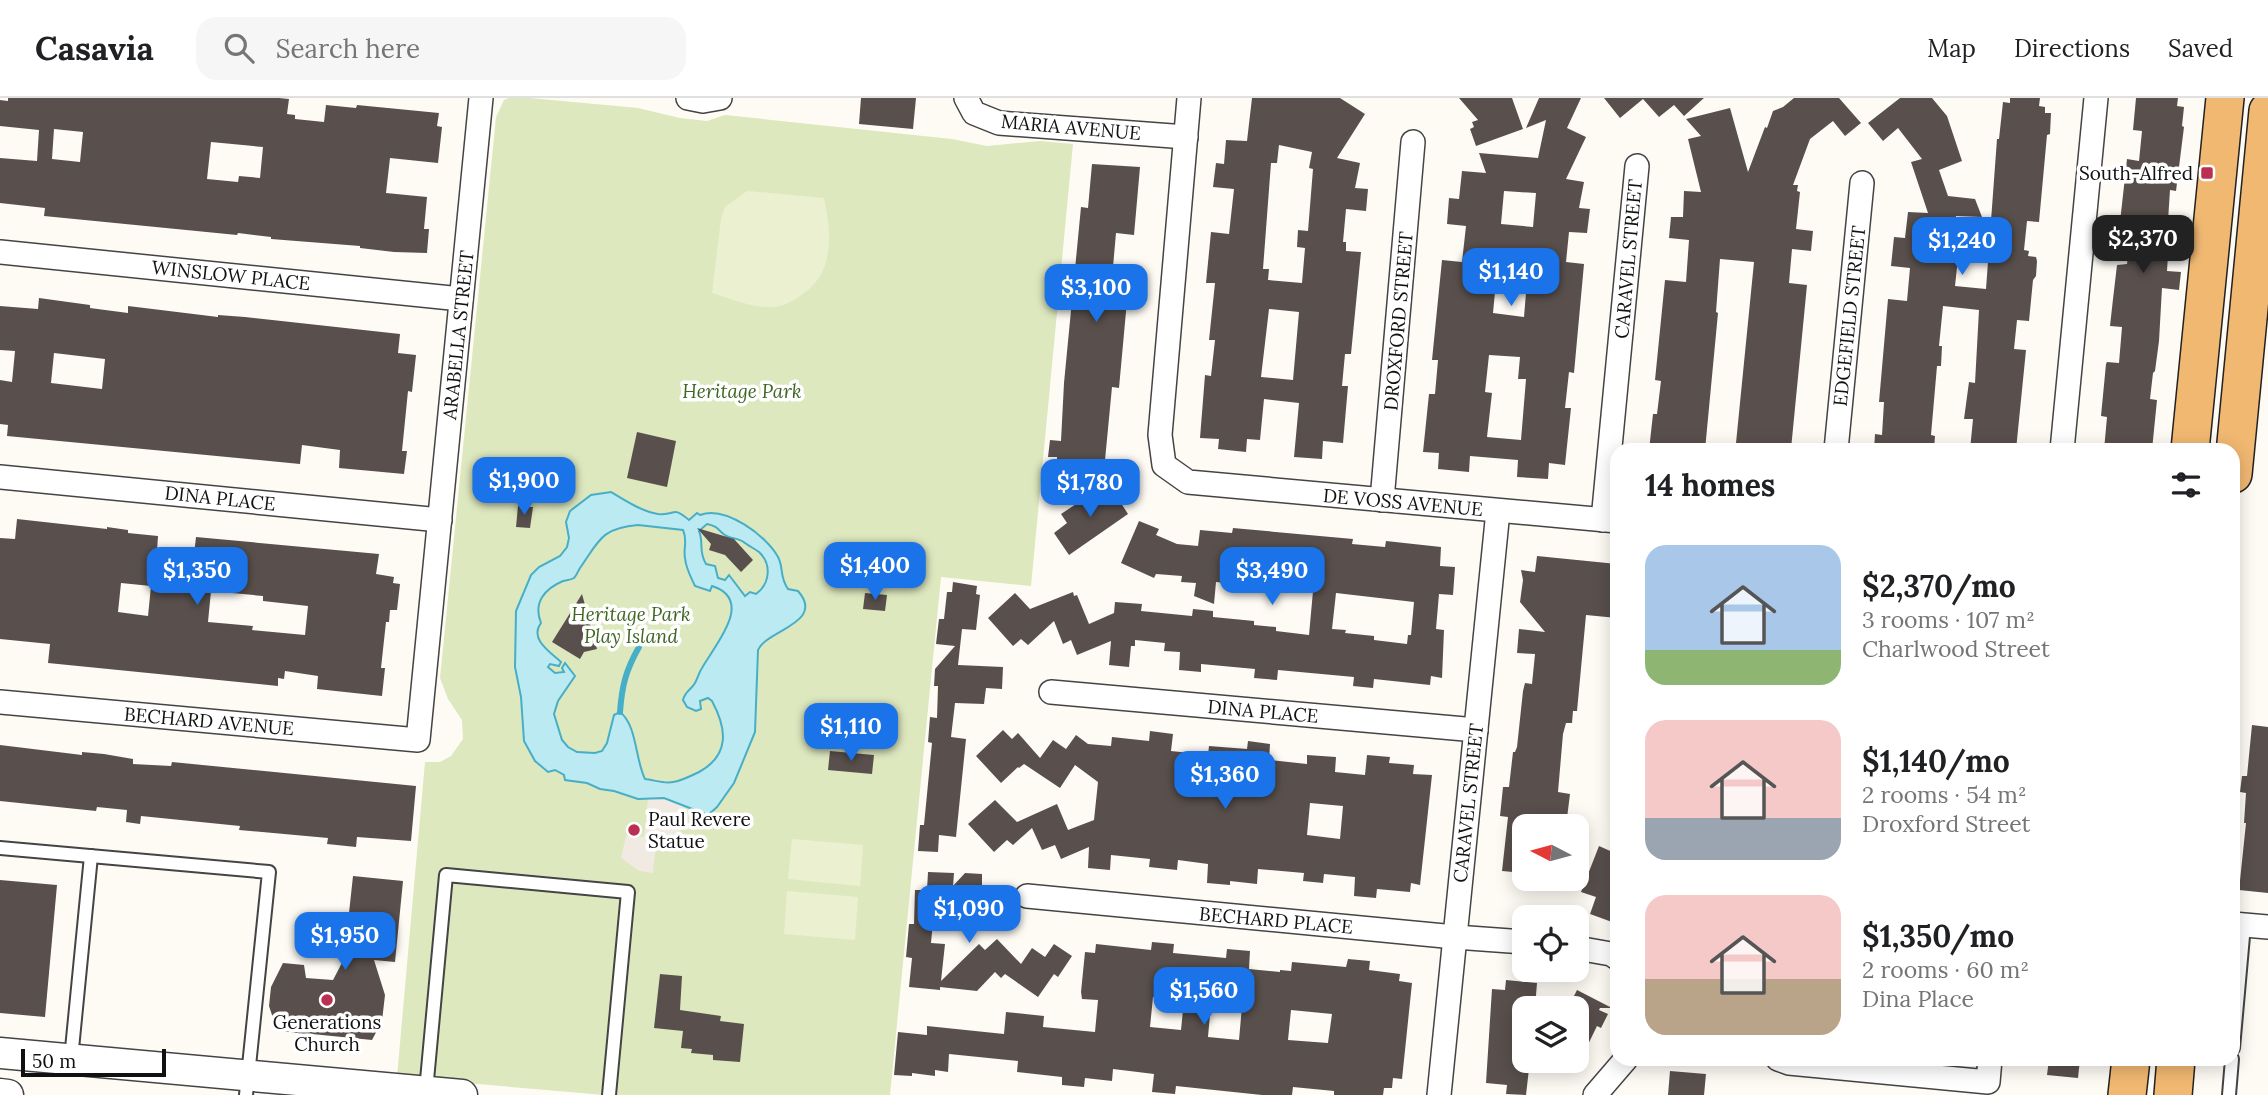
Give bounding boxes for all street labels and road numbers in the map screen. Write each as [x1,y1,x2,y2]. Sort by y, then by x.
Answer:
street label: MARIA AVENUE [1000,109,1142,145]
street label: CARAVEL STREET [1609,178,1647,340]
street label: EDGEFIELD STREET [1828,224,1870,408]
street label: DROXFORD STREET [1378,230,1418,412]
street label: ARABELLA STREET [437,249,479,422]
street label: WINSLOW PLACE [150,255,312,295]
street label: DINA PLACE [163,480,277,516]
street label: DE VOSS AVENUE [1322,483,1484,521]
street label: DINA PLACE [1207,694,1319,728]
street label: BECHARD AVENUE [123,702,295,740]
street label: CARAVEL STREET [1448,722,1488,884]
street label: BECHARD PLACE [1198,901,1354,939]

